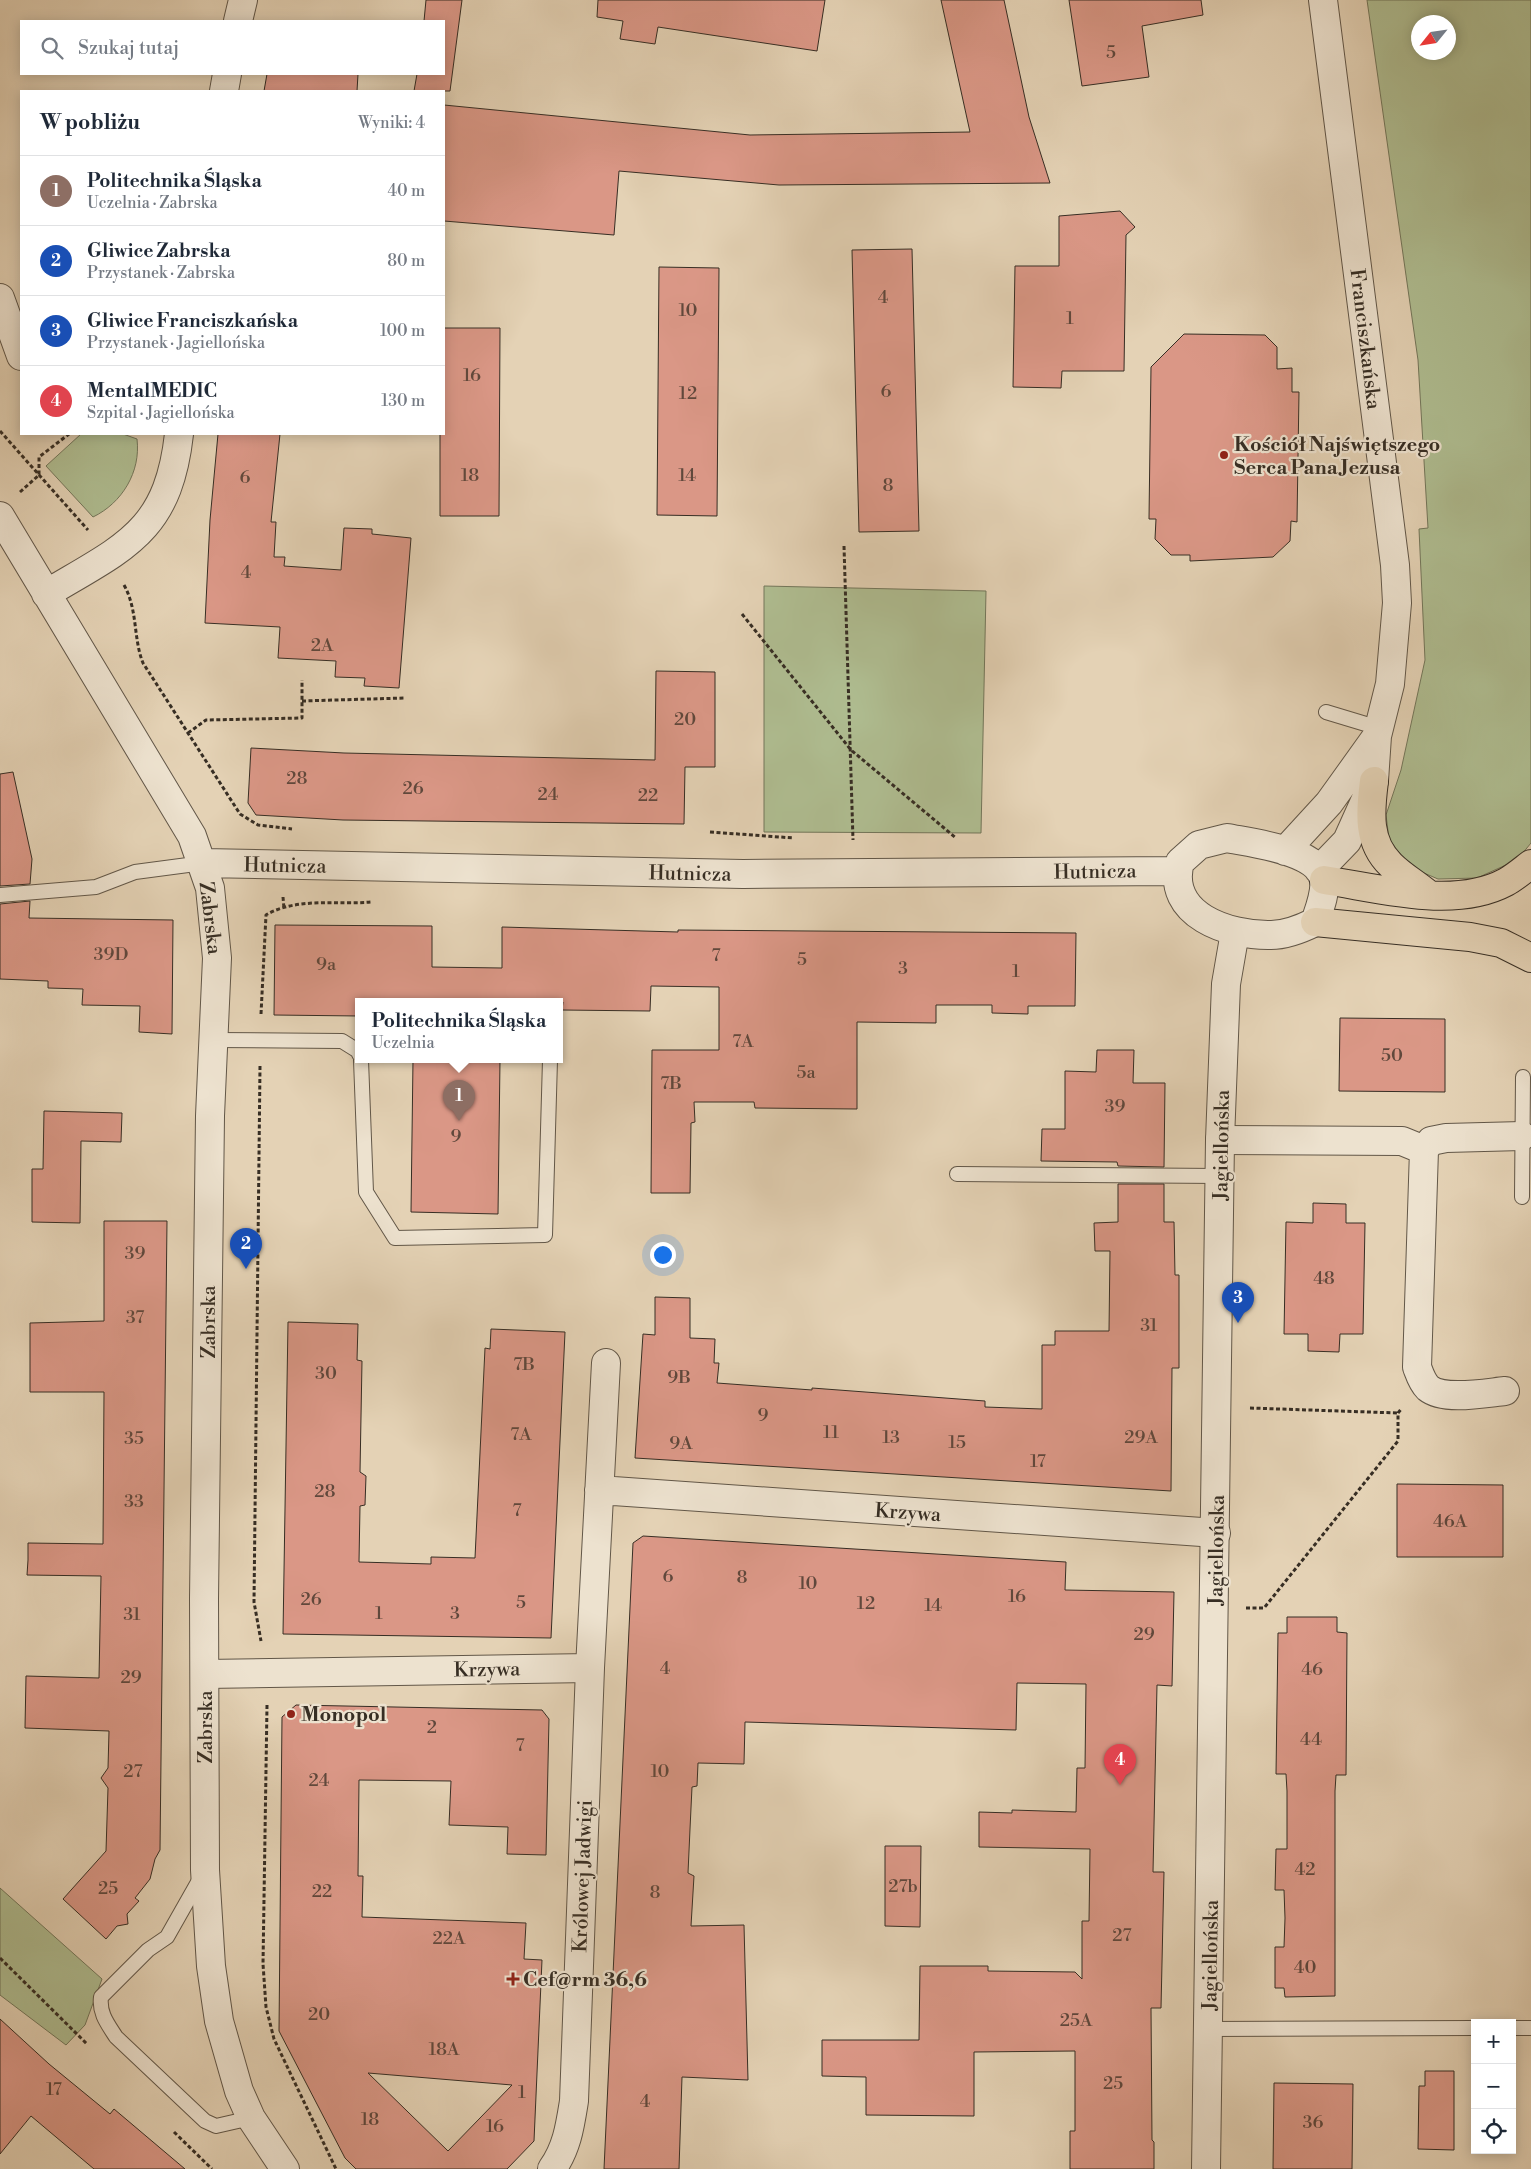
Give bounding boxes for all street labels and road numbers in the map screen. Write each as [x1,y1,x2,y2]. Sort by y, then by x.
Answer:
street label: Franciszkańska [1343,267,1386,412]
street label: Hutnicza [243,853,327,880]
street label: Hutnicza [1053,859,1138,886]
street label: Hutnicza [648,861,732,888]
street label: Zabrska [193,880,226,957]
street label: Jagiellońska [1209,1089,1236,1202]
street label: Zabrska [197,1285,222,1359]
street label: Jagiellońska [1204,1494,1231,1607]
street label: Krzywa [874,1499,943,1528]
street label: Krzywa [454,1657,521,1684]
street label: Zabrska [194,1690,219,1764]
street label: Królowej Jadwigi [568,1799,599,1953]
street label: Jagiellońska [1198,1899,1225,2012]

